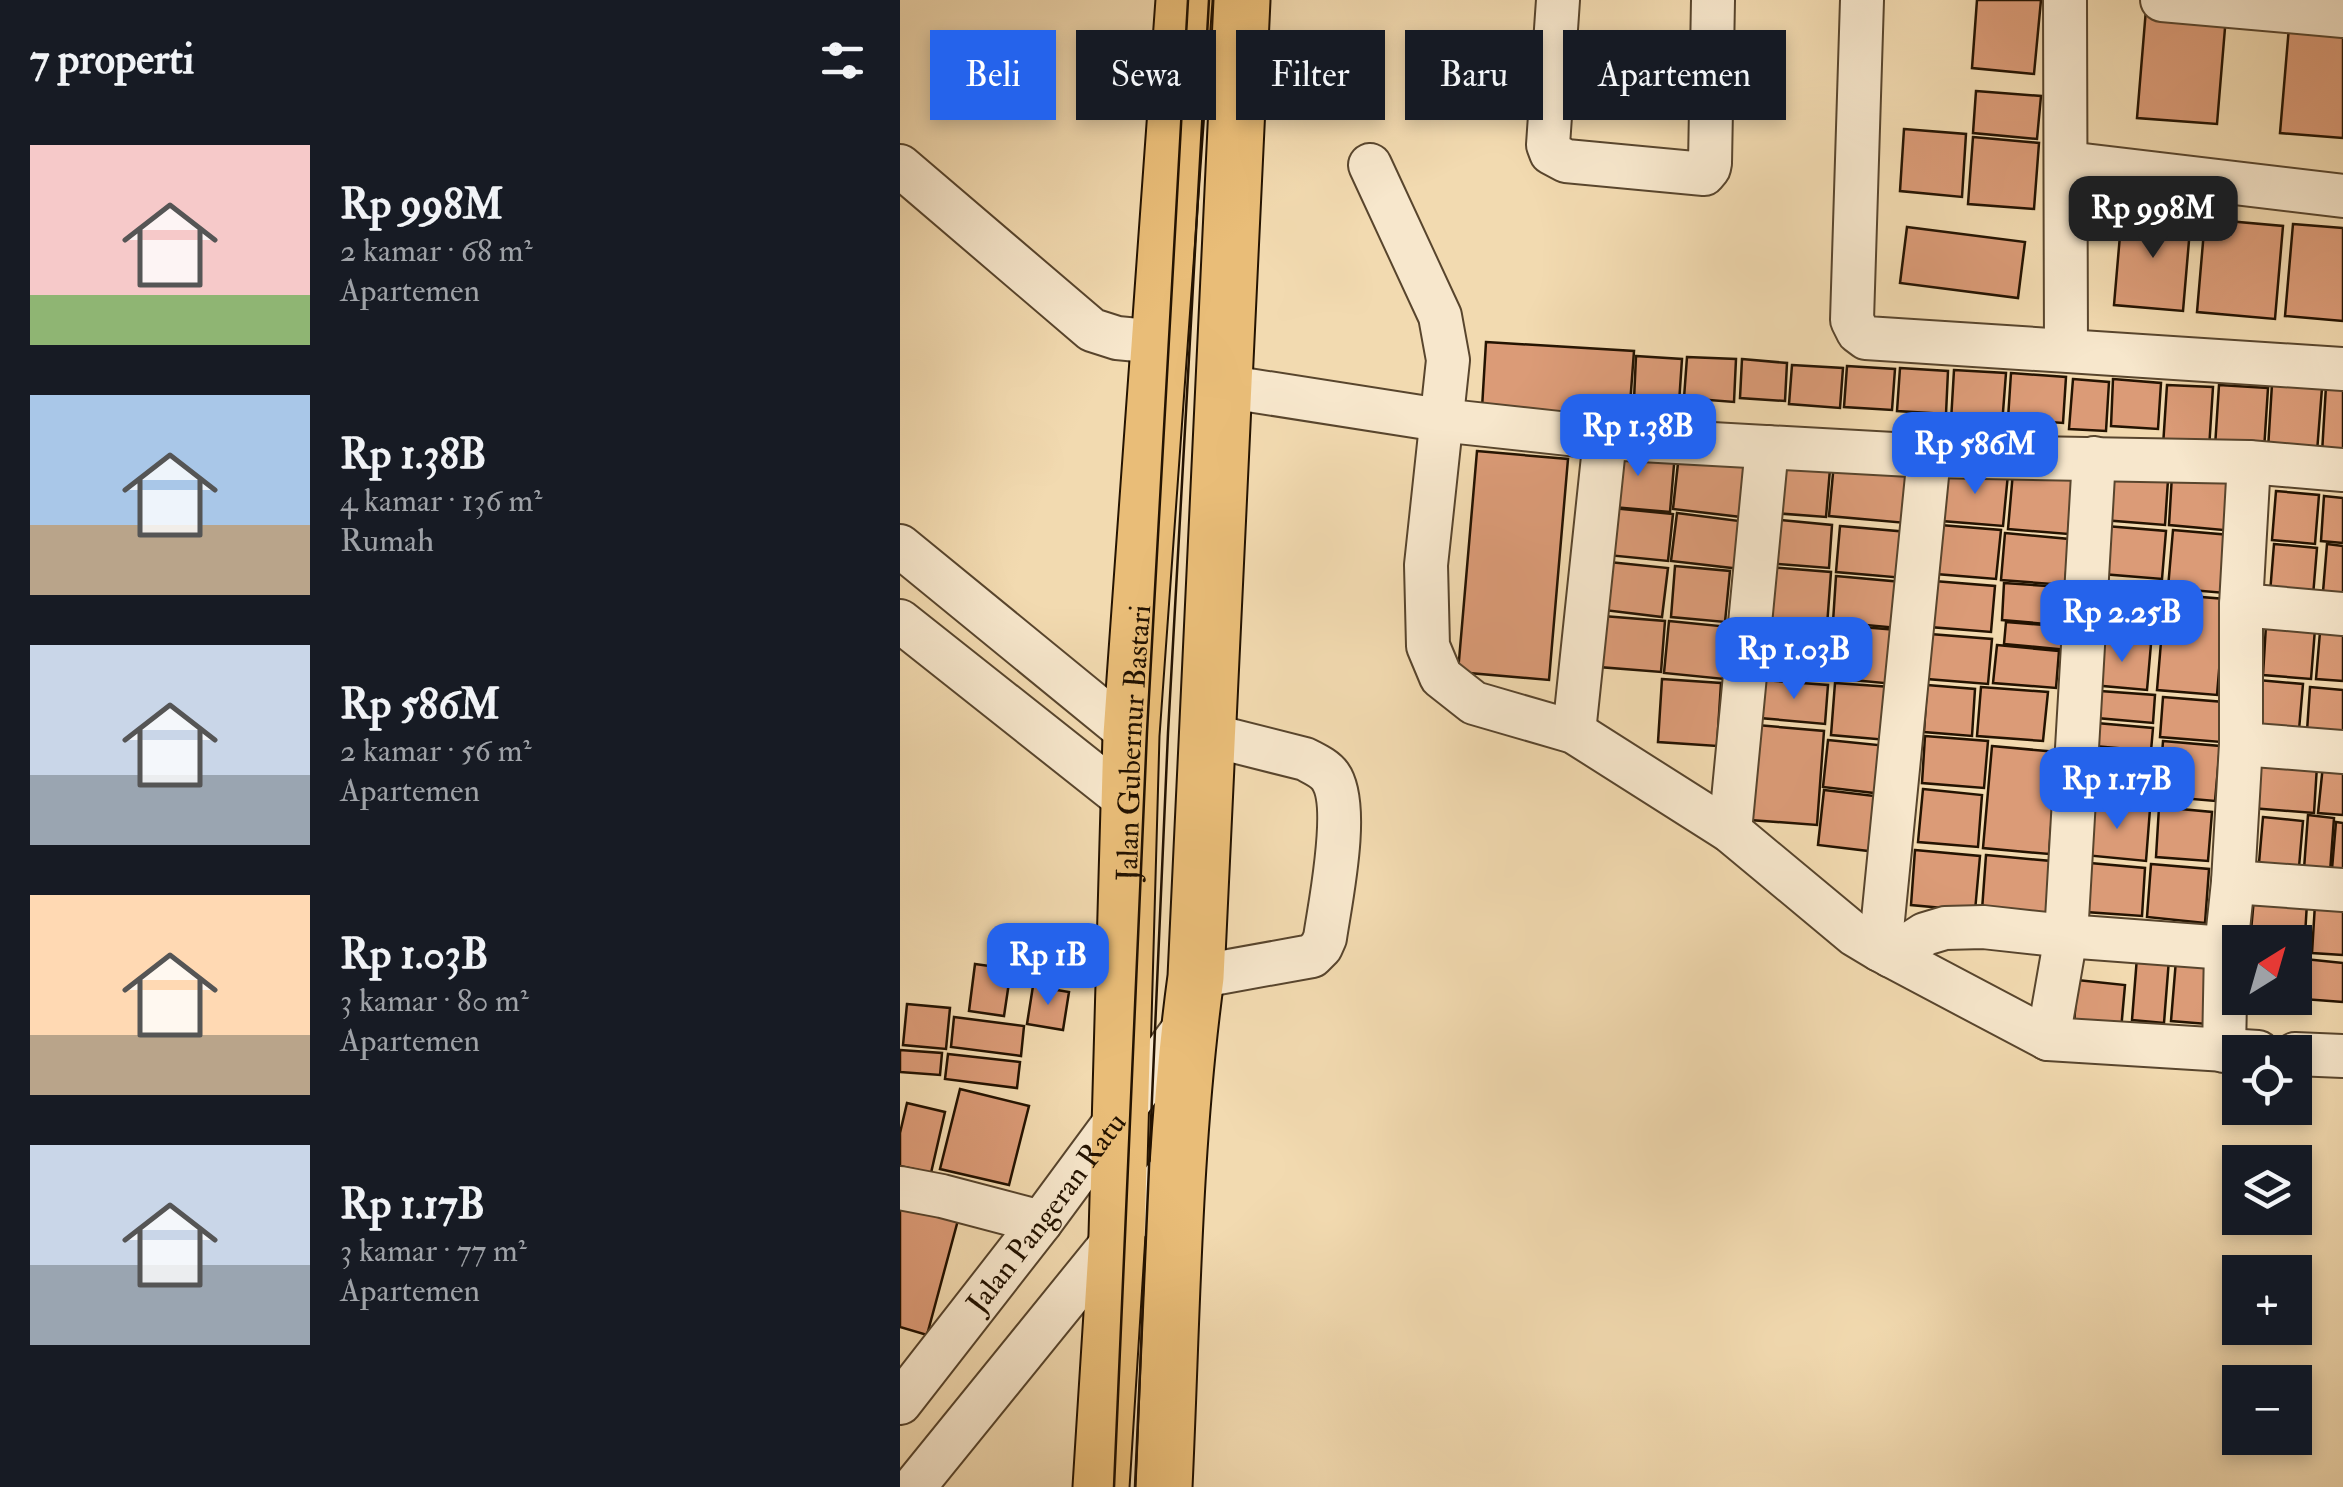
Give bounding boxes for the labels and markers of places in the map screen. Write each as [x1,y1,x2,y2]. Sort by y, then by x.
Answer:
pin: Rp 998M [2061,176,2245,261]
pin: Rp 1.38B [1535,394,1741,479]
pin: Rp 586M [1883,412,2067,497]
pin: Rp 2.25B [2019,580,2225,665]
pin: Rp 1.03B [1691,617,1897,702]
pin: Rp 1.17B [2014,747,2220,832]
pin: Rp 1B [978,923,1118,1008]

